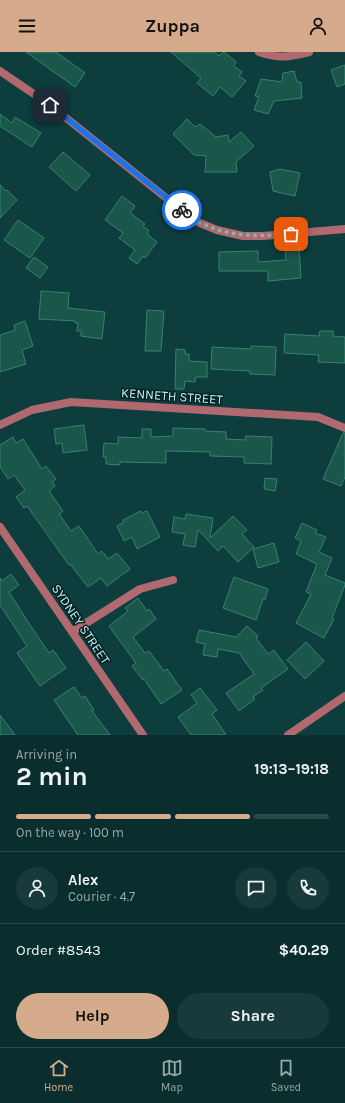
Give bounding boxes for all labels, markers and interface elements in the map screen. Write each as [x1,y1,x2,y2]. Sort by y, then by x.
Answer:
icon: menu [16,15,38,37]
text: Zuppa [145,15,200,37]
icon: person [307,15,329,37]
pin [33,88,67,122]
icon: home [39,94,61,116]
courier [162,190,202,230]
icon: bike [171,199,193,221]
pin [274,217,308,251]
icon: bag [280,223,302,245]
street label: KENNETH STREET [121,385,224,407]
street label: SYDNEY STREET [49,581,114,667]
text: Arriving in [16,747,77,762]
text: 19:13–19:18 [254,760,329,778]
text: 2 min [16,761,88,792]
text: On the way · 100 m [16,825,124,840]
button: person [16,867,58,909]
button: chat [235,867,277,909]
button: phone [287,867,329,909]
text: Alex [68,871,98,889]
text: Courier · 4.7 [68,889,135,904]
text: Order #8543 [16,941,101,959]
text: $40.29 [279,941,329,959]
button: Help [16,993,169,1039]
button: Share [177,993,329,1039]
tab: Home [44,1057,73,1094]
tab: Map [161,1057,183,1094]
tab: Saved [271,1057,301,1094]

